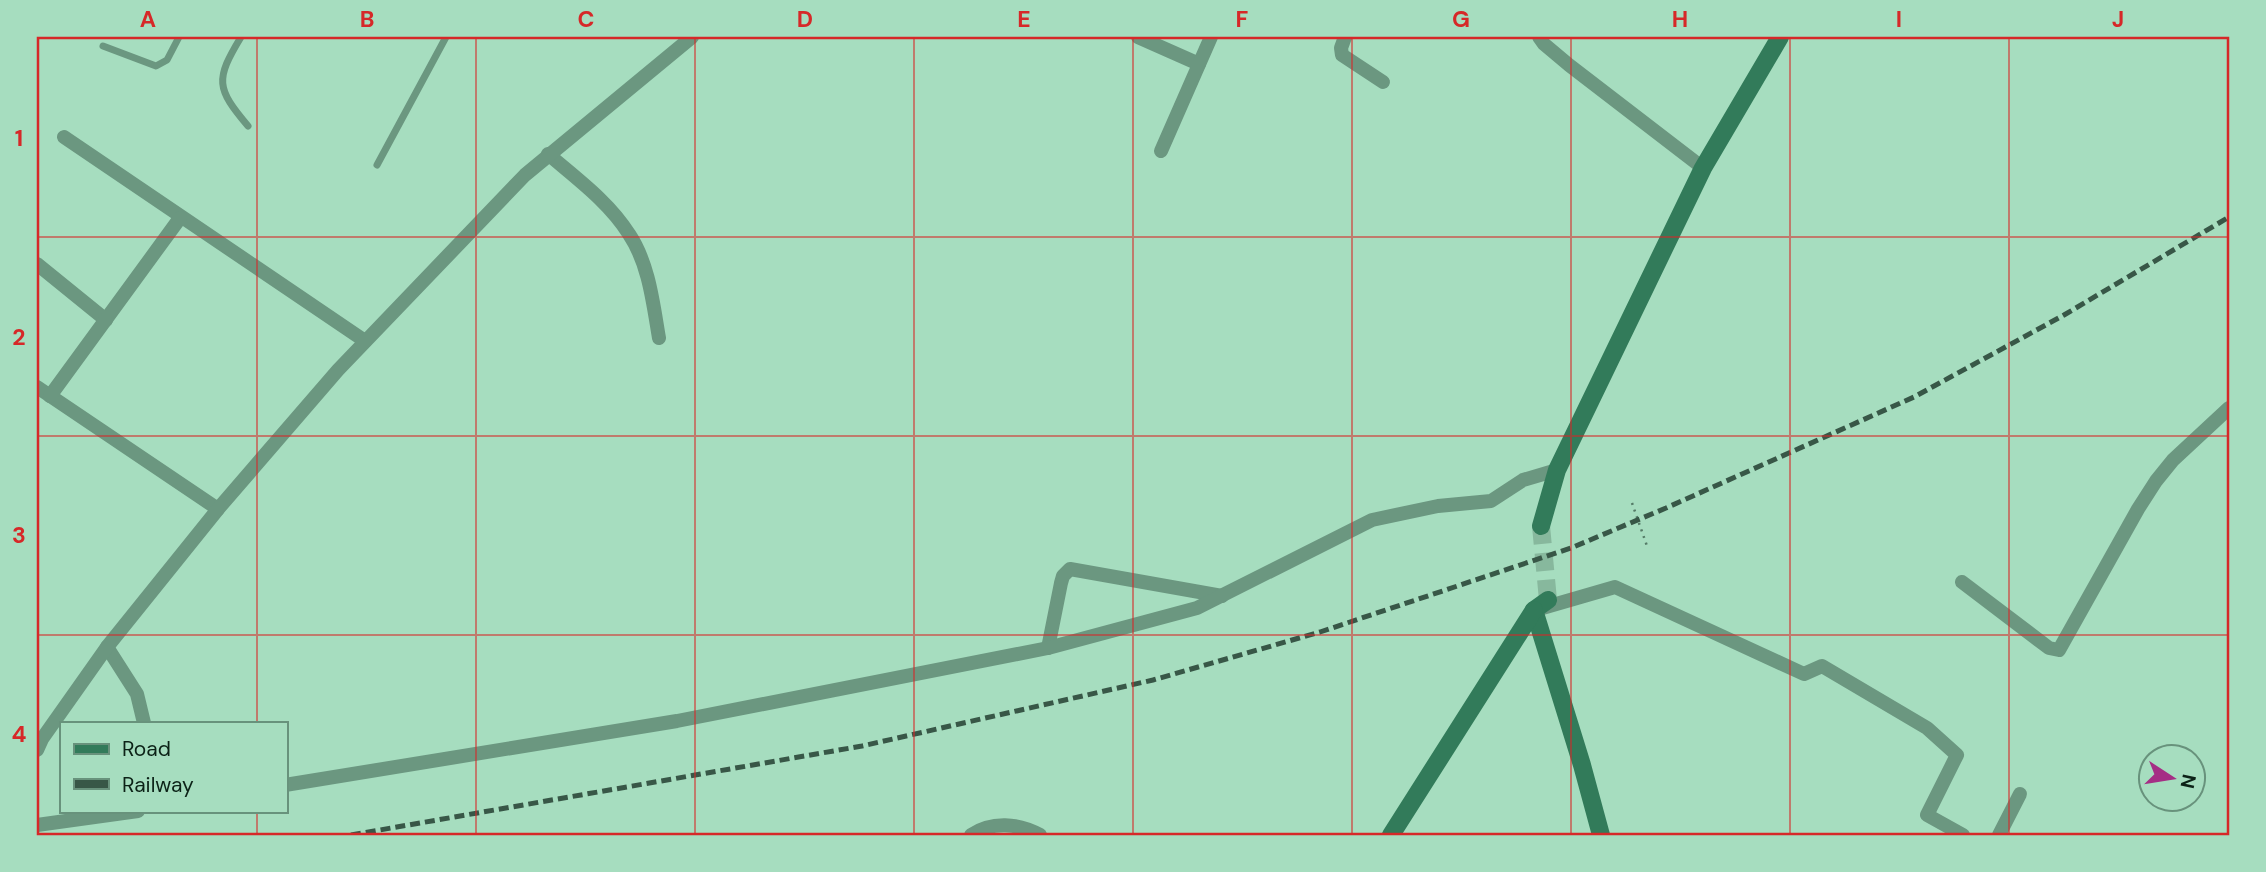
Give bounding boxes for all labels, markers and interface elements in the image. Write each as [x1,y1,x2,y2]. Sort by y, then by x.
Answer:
text: A [140,4,156,34]
text: B [360,4,374,34]
text: C [578,4,594,34]
text: D [797,4,813,34]
text: E [1017,4,1031,34]
text: F [1236,4,1249,34]
text: G [1452,4,1470,34]
text: H [1672,4,1688,34]
text: I [1896,4,1902,34]
text: J [2112,4,2124,34]
text: 1 [15,123,23,153]
text: 2 [12,322,26,352]
text: 3 [12,520,26,550]
text: 4 [12,719,27,749]
legend [60,722,287,812]
text: Road [122,735,171,763]
north arrow [2136,742,2206,812]
text: Railway [122,771,194,799]
text: N [2174,772,2202,791]

